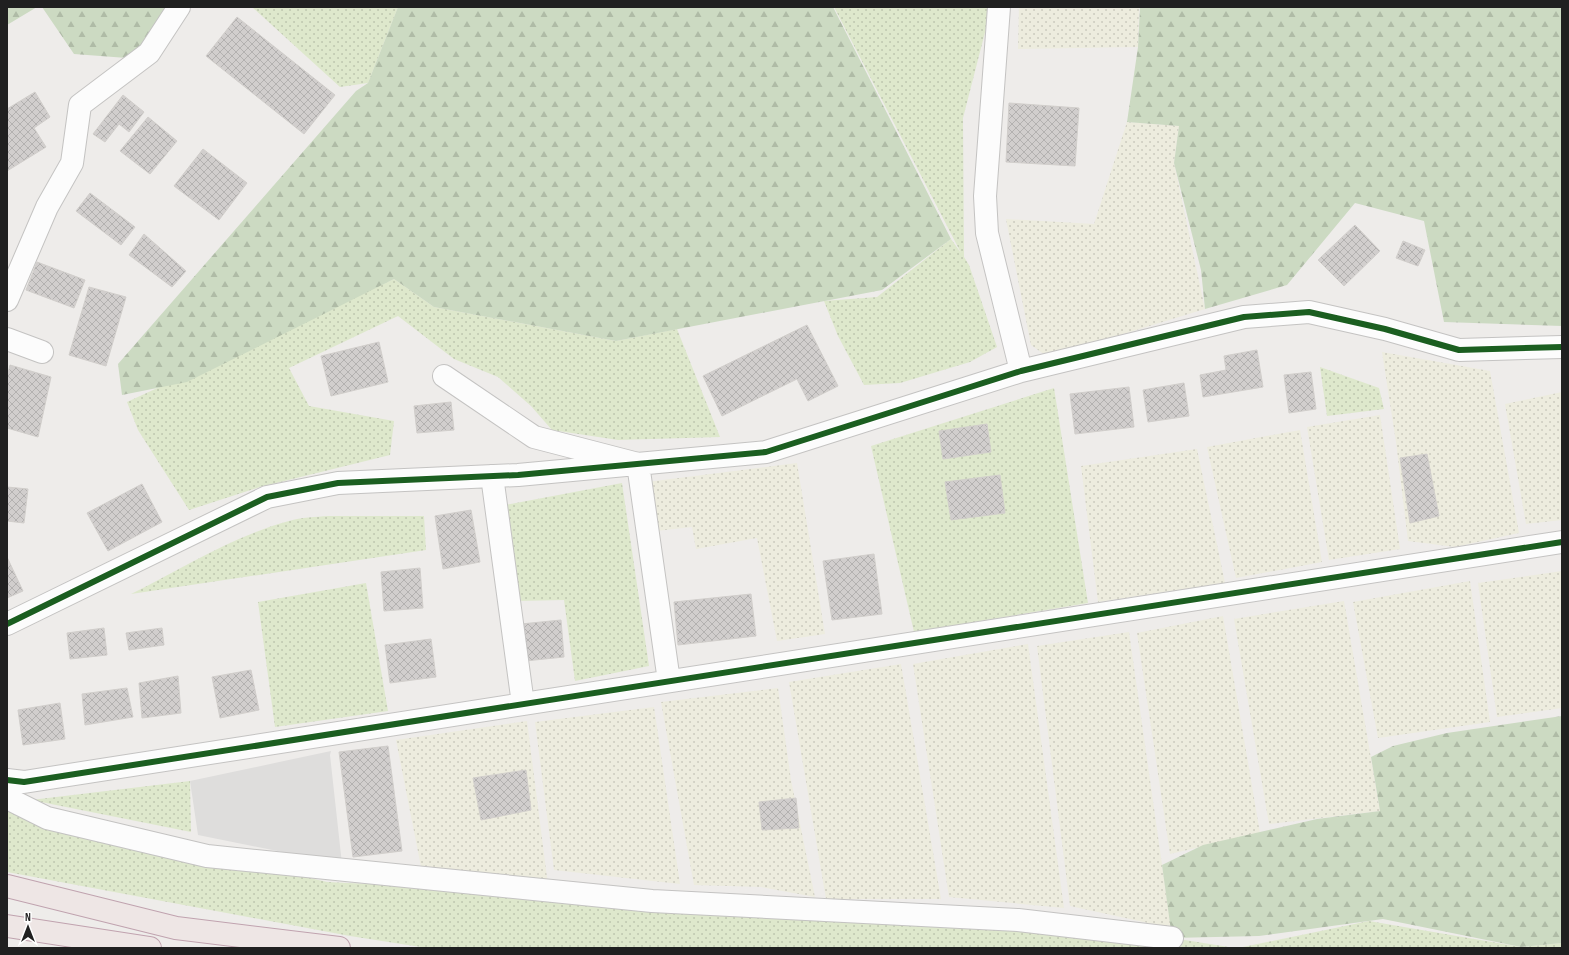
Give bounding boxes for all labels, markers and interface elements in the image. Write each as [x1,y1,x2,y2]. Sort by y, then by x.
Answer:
north arrow [8,907,48,947]
text: N [25,911,31,924]

